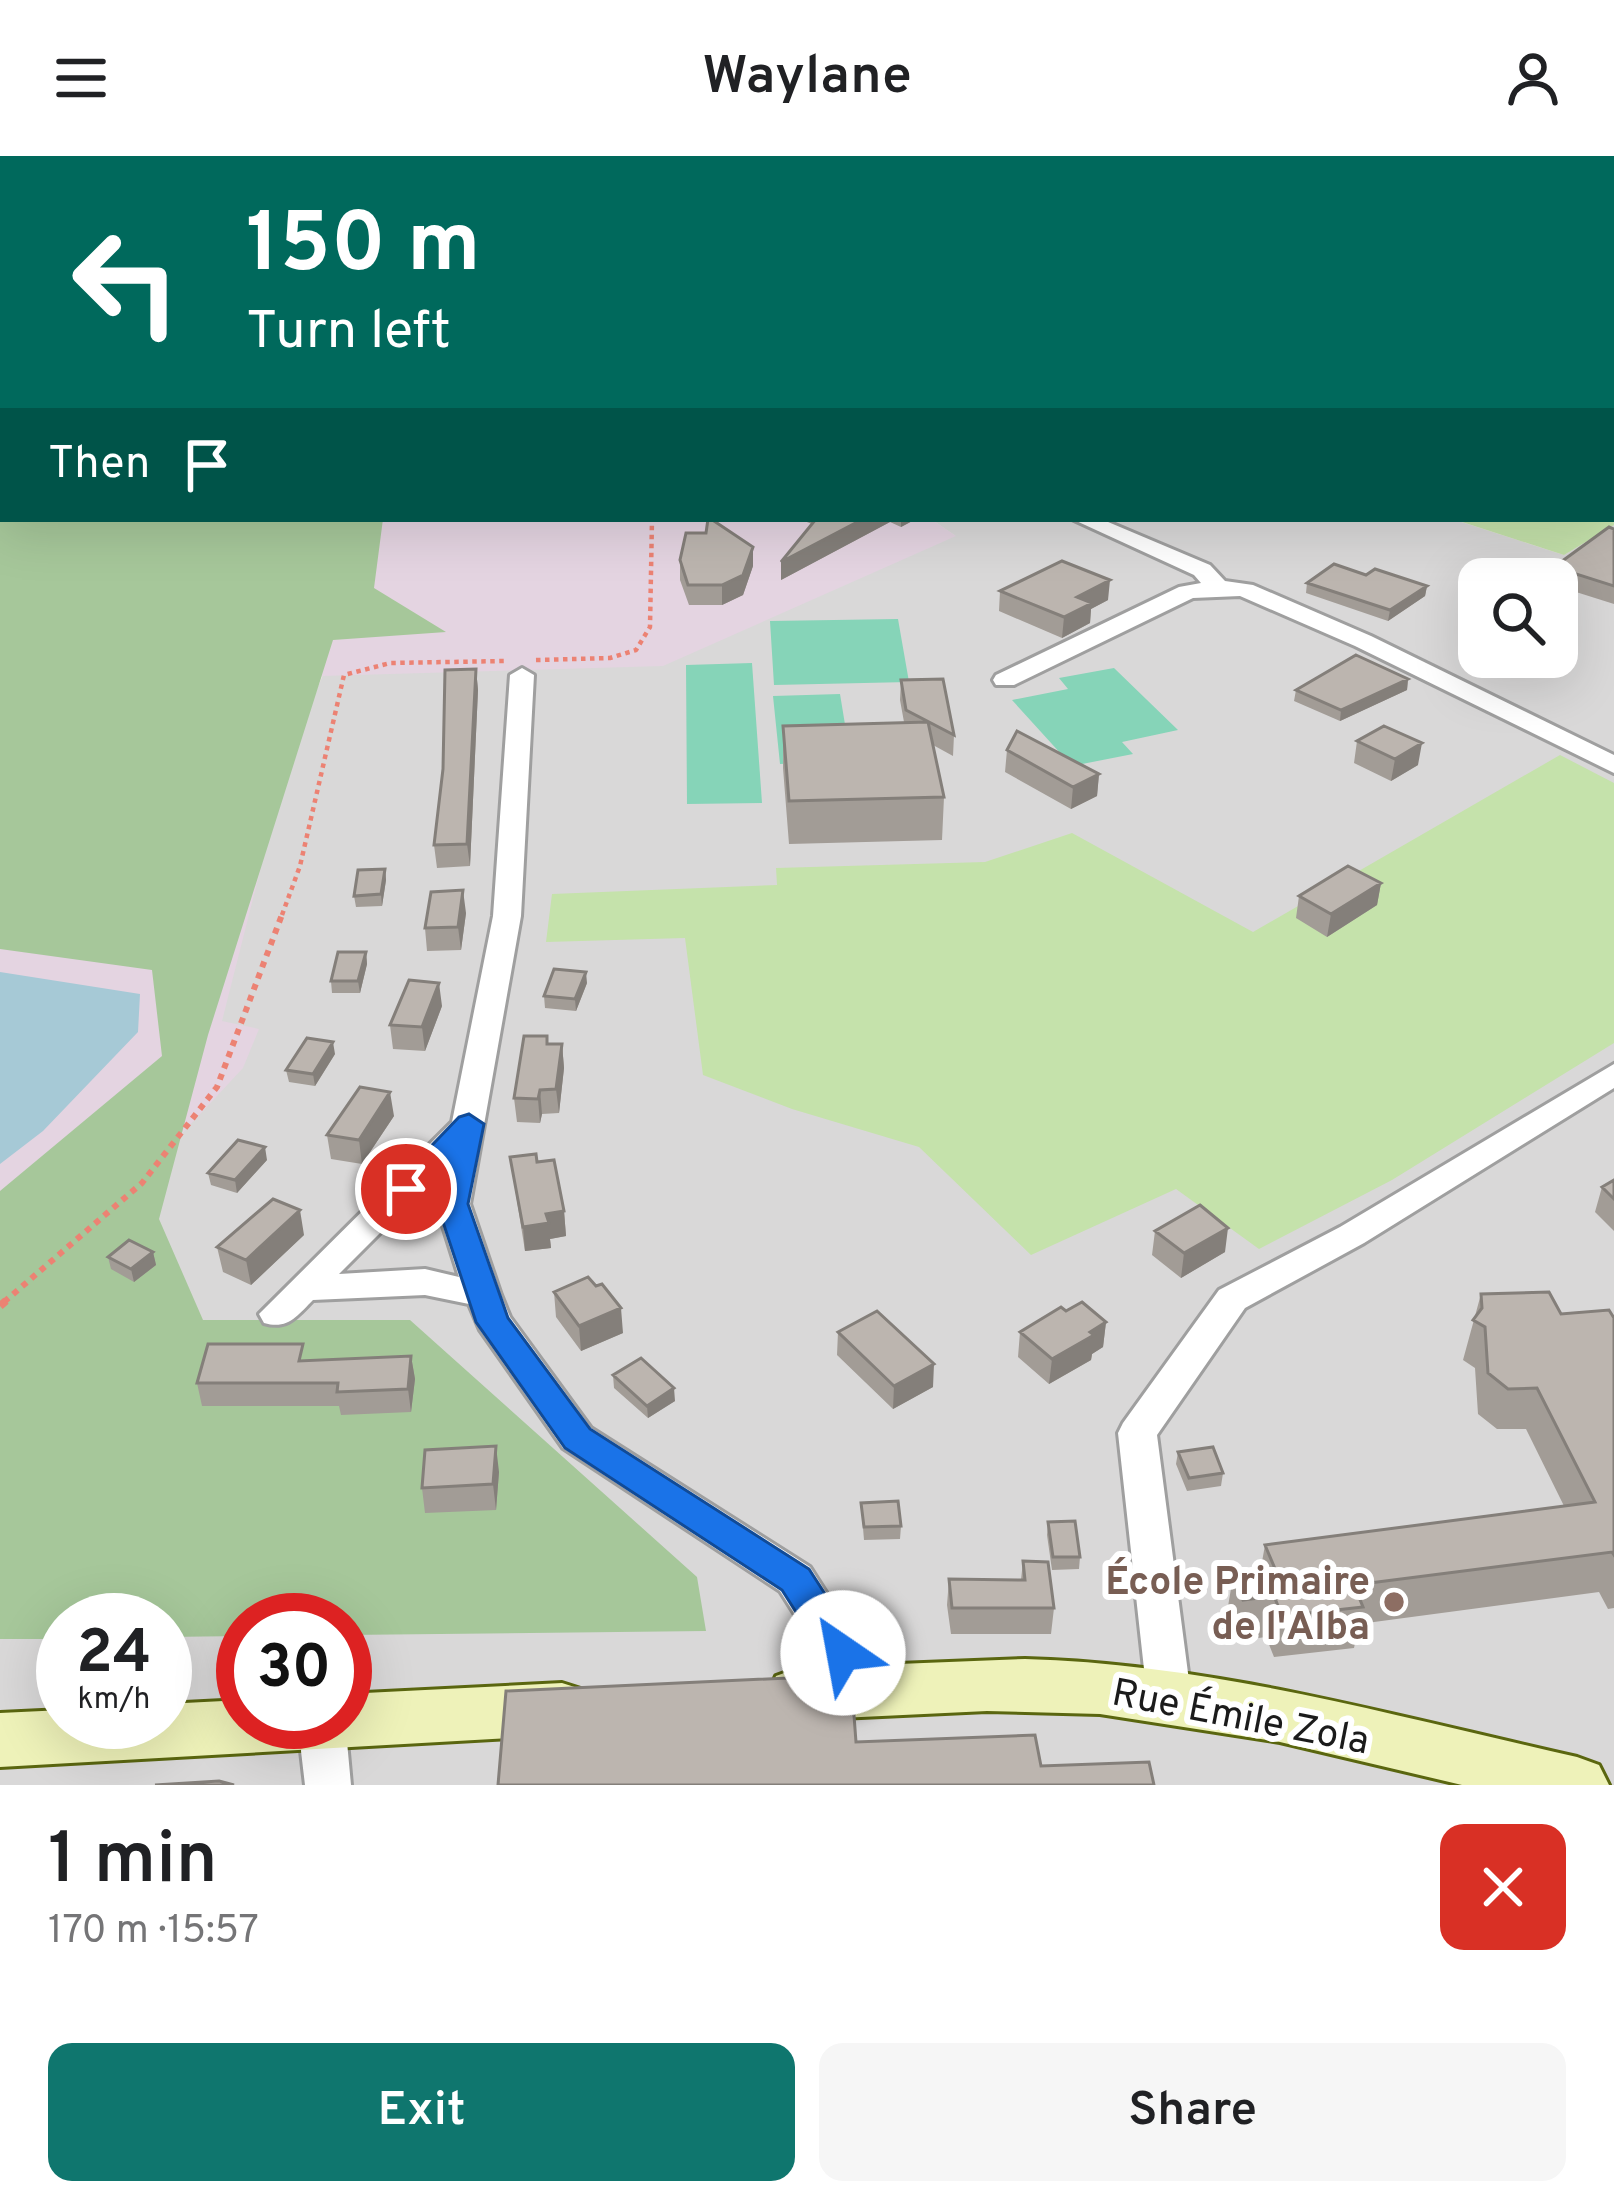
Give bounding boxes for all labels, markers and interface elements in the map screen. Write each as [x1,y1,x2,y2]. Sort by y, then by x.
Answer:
text: Waylane [702,44,912,113]
icon: menu [48,45,114,111]
icon: person [1500,45,1566,111]
text: 150 m [246,195,481,301]
icon: left [48,204,204,360]
text: Turn left [246,299,451,368]
icon: arrive [174,432,240,498]
text: Then [48,437,150,494]
map controls [1458,558,1578,678]
button: search [1458,558,1578,678]
pin [355,1138,457,1240]
icon: arrive [373,1156,439,1222]
place label: École Primaire de l'Alba [1105,1557,1370,1654]
marker: École Primaire de l'Alba [1381,1589,1407,1615]
position arrow [780,1590,906,1716]
speed limit sign: 30 [216,1593,372,1749]
text: 24 [76,1618,152,1694]
street label: Rue Émile Zola [1107,1668,1373,1768]
text: km/h [78,1682,150,1719]
text: 1 min [48,1817,218,1909]
button: close [1440,1824,1566,1950]
text: 170 m · 15:57 [48,1908,259,1957]
button: Exit [48,2043,795,2181]
button: Share [819,2043,1566,2181]

